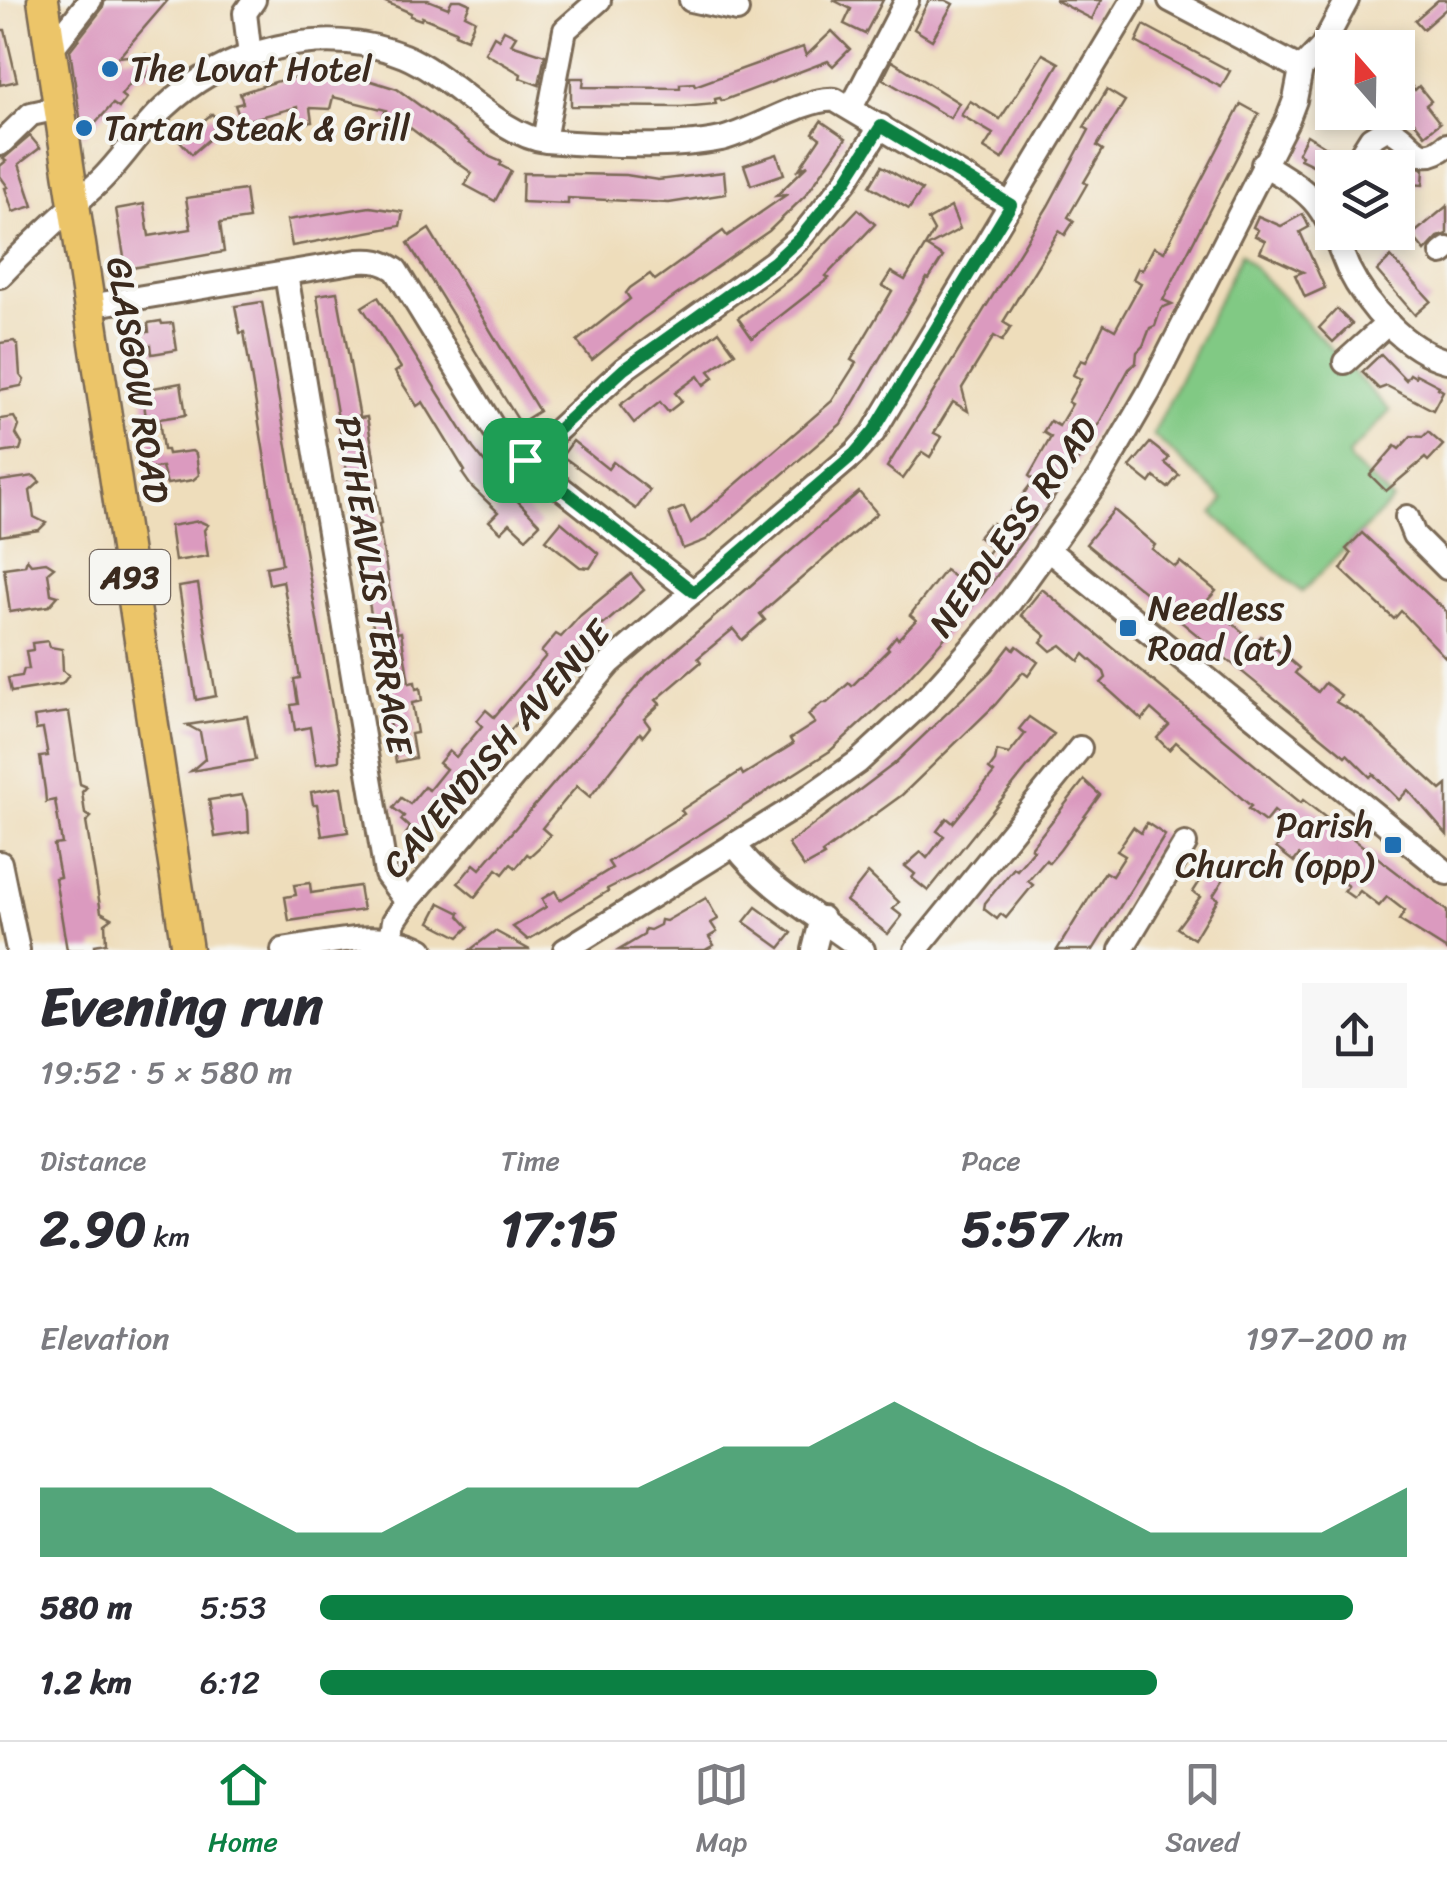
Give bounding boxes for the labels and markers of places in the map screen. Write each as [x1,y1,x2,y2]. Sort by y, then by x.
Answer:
place label: The Lovat Hotel [130,38,373,100]
marker: The Lovat Hotel [99,58,121,80]
place label: Tartan Steak & Grill [104,97,411,159]
marker: Tartan Steak & Grill [73,117,95,139]
pin [483,418,568,503]
place label: Needless Road (at) [1148,577,1291,679]
marker: Needless Road (at) [1117,617,1139,639]
place label: Parish Church (opp) [1175,794,1375,896]
marker: Parish Church (opp) [1382,834,1404,856]

